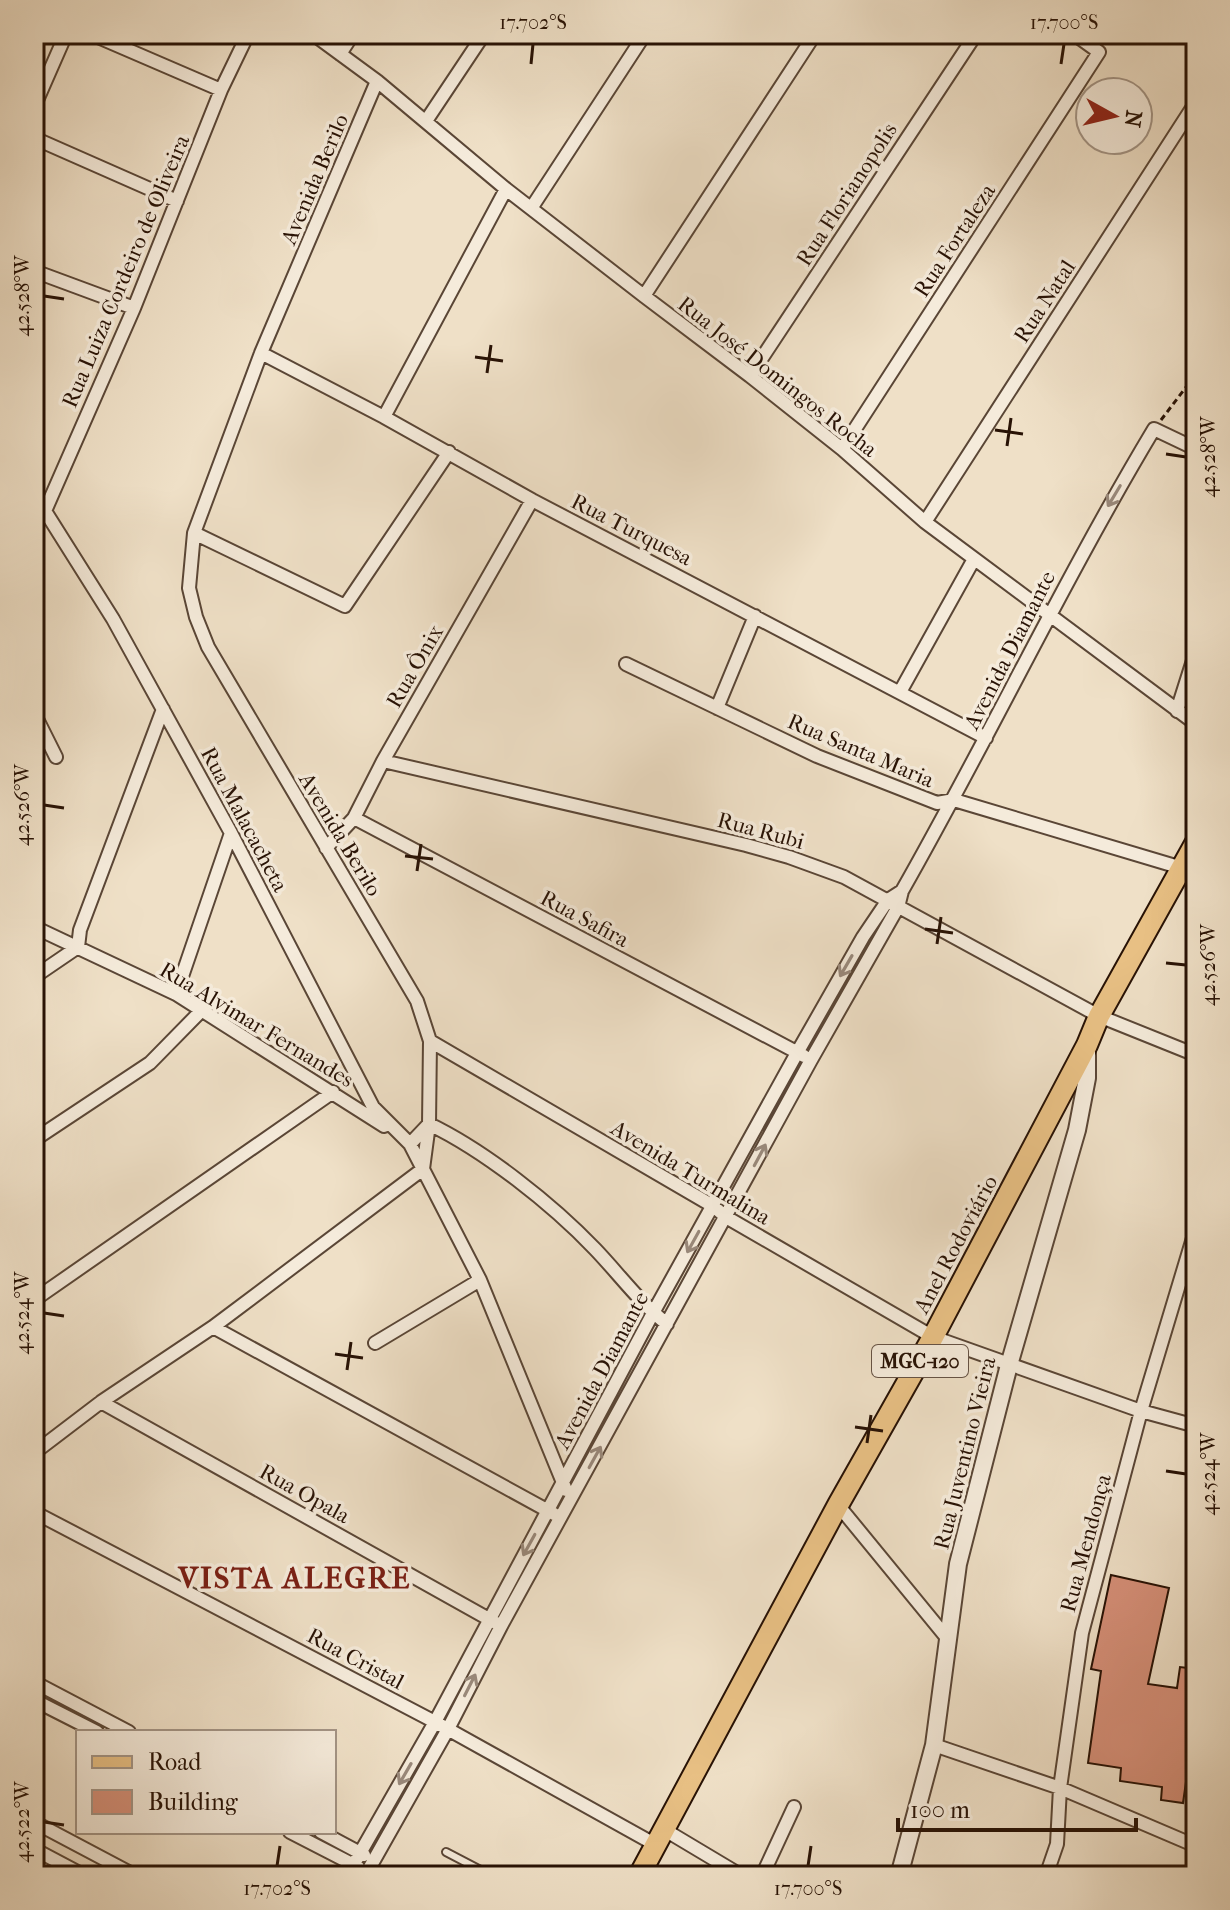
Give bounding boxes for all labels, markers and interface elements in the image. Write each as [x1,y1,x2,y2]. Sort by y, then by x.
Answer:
text: 17.702°S [499,11,567,34]
text: 17.700°S [1030,11,1098,34]
north arrow [1074,76,1154,156]
text: N [1119,109,1147,129]
street label: Avenida Berilo [275,110,354,250]
street label: Rua Florianopolis [791,118,903,271]
street label: Rua Luiza Cordeiro de Oliveira [57,130,196,412]
street label: Rua Fortaleza [909,178,1002,302]
text: 42.528°W [11,254,34,337]
street label: Rua Natal [1008,255,1081,348]
street label: Rua José Domingos Rocha [673,291,883,463]
text: 42.528°W [1197,415,1220,498]
one-way arrow [1106,484,1122,507]
street label: Rua Turquesa [567,488,697,572]
street label: Avenida Diamante [958,567,1061,735]
street label: Rua Ônix [379,619,449,712]
street label: Rua Santa Maria [784,708,938,794]
street label: Rua Malacacheta [195,743,294,897]
text: 42.526°W [11,763,34,846]
street label: Avenida Berilo [293,767,387,901]
street label: Rua Rubi [714,807,807,855]
street label: Rua Safira [536,885,634,953]
text: 42.526°W [1197,923,1220,1006]
one-way arrow [838,954,854,978]
street label: Rua Alvimar Fernandes [155,957,358,1093]
street label: Avenida Turmalina [605,1114,776,1231]
one-way arrow [752,1143,768,1167]
street label: Anel Rodoviário [908,1171,1003,1319]
one-way arrow [684,1230,700,1254]
text: 42.524°W [11,1270,34,1354]
street label: Avenida Diamante [549,1287,654,1454]
road number: MGC-120 [872,1345,968,1377]
street label: Rua Juventino Vieira [928,1353,1002,1552]
text: 42.524°W [1197,1431,1220,1515]
one-way arrow [587,1446,603,1469]
street label: Rua Opala [255,1459,355,1530]
street label: Rua Mendonça [1055,1471,1117,1615]
one-way arrow [521,1533,537,1557]
district label: VISTA ALEGRE [177,1561,412,1596]
street label: Rua Cristal [303,1623,408,1695]
one-way arrow [463,1674,479,1698]
legend [76,1730,336,1834]
text: Road [148,1748,202,1776]
one-way arrow [397,1762,413,1785]
text: 42.522°W [11,1780,34,1863]
scale bar [898,1782,1136,1832]
text: Building [148,1788,239,1816]
text: 100 m [910,1796,970,1824]
text: 17.702°S [243,1877,311,1900]
text: 17.700°S [774,1877,842,1900]

